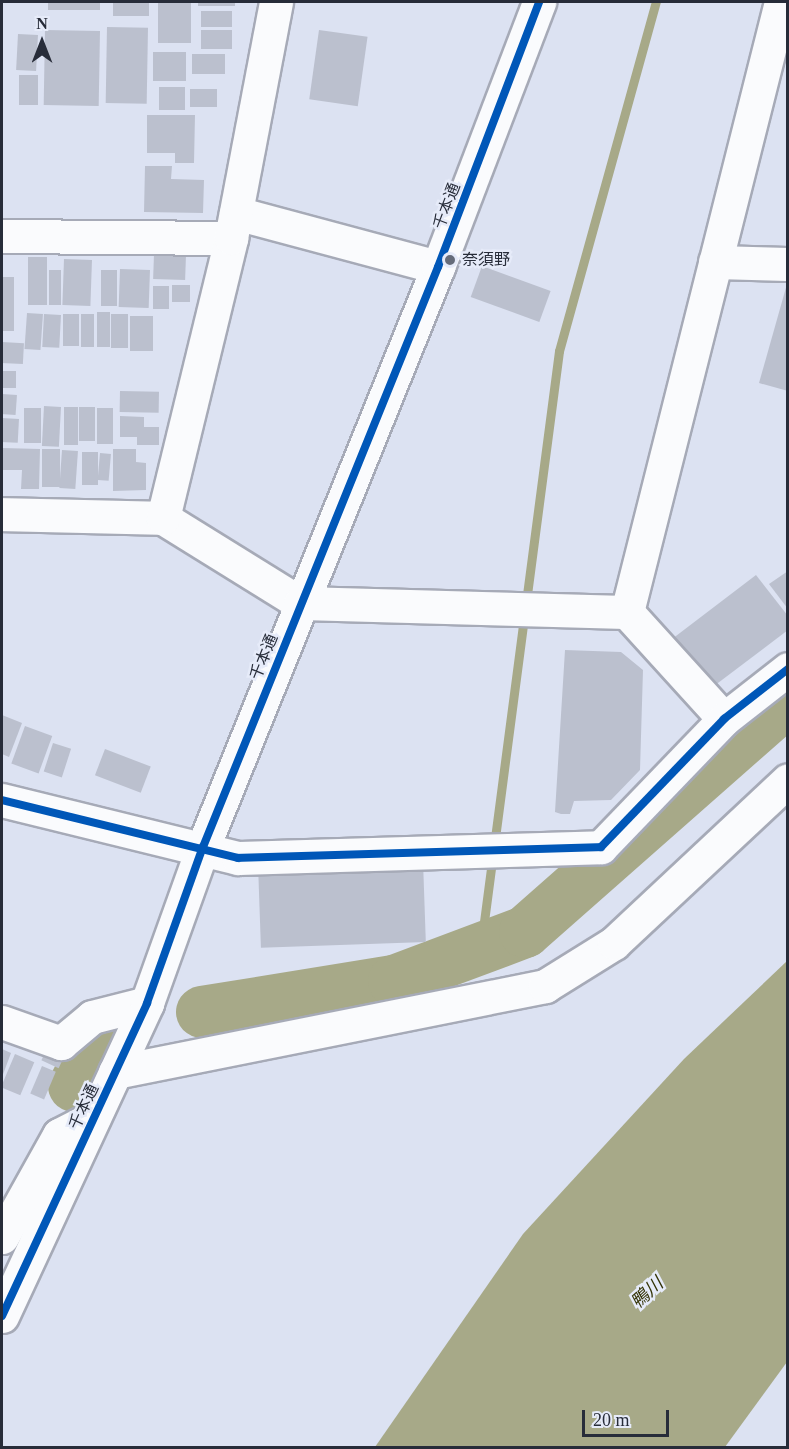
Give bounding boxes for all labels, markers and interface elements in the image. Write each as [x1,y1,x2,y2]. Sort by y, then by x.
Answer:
north arrow [12,12,72,72]
text: N [36,15,48,32]
street label: 千本通 [429,180,465,232]
place label: 奈須野 [462,250,510,270]
marker: 奈須野 [443,253,457,267]
street label: 千本通 [246,631,282,683]
street label: 千本通 [65,1081,103,1133]
water label: 鴨川 [626,1273,668,1313]
scale bar [585,1398,672,1436]
text: 20 m [593,1410,630,1430]

